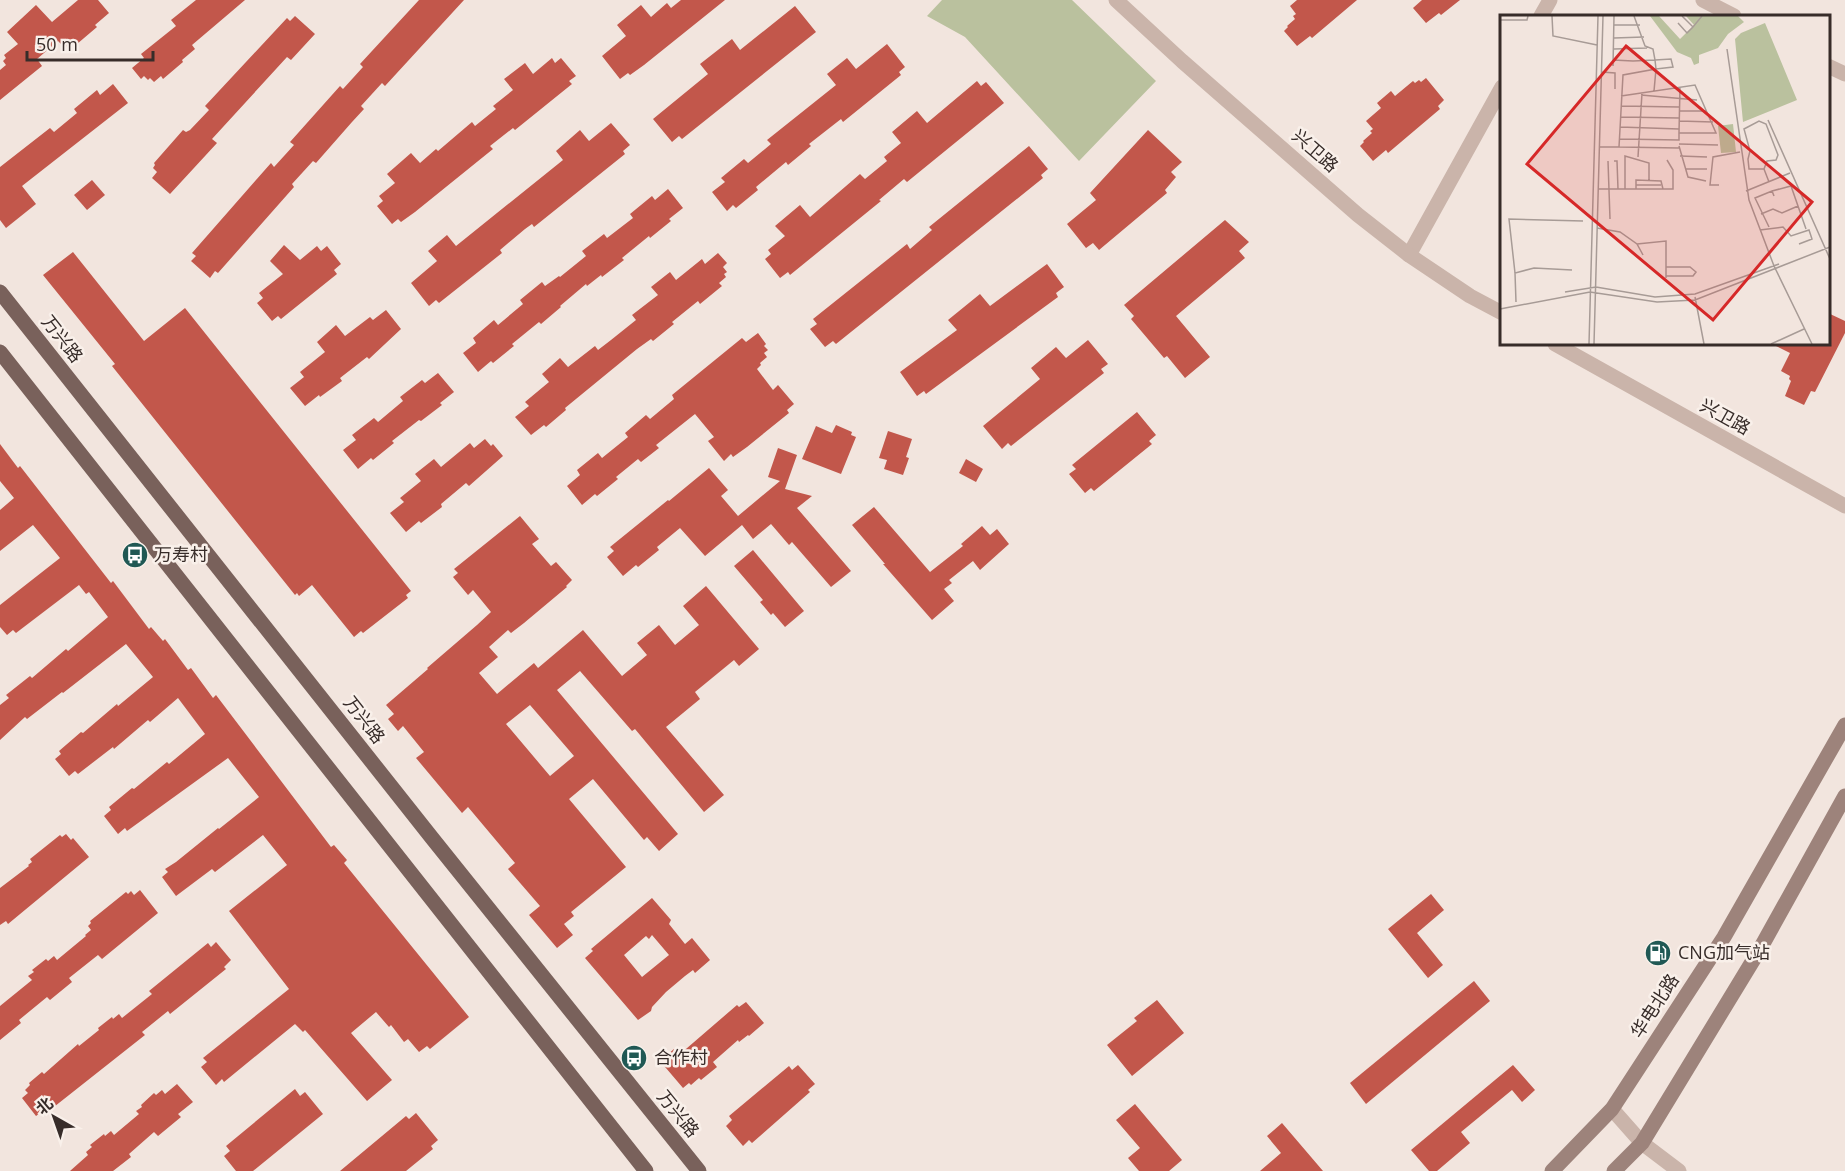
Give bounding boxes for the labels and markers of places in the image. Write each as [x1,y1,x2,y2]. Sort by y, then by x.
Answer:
bus stop icon: 万寿村 [120,540,150,570]
place label: 万寿村 [154,542,208,566]
fuel station icon: CNG加气站 [1643,938,1673,968]
place label: CNG加气站 [1678,940,1770,964]
bus stop icon: 合作村 [619,1043,649,1073]
place label: 合作村 [654,1045,708,1069]

